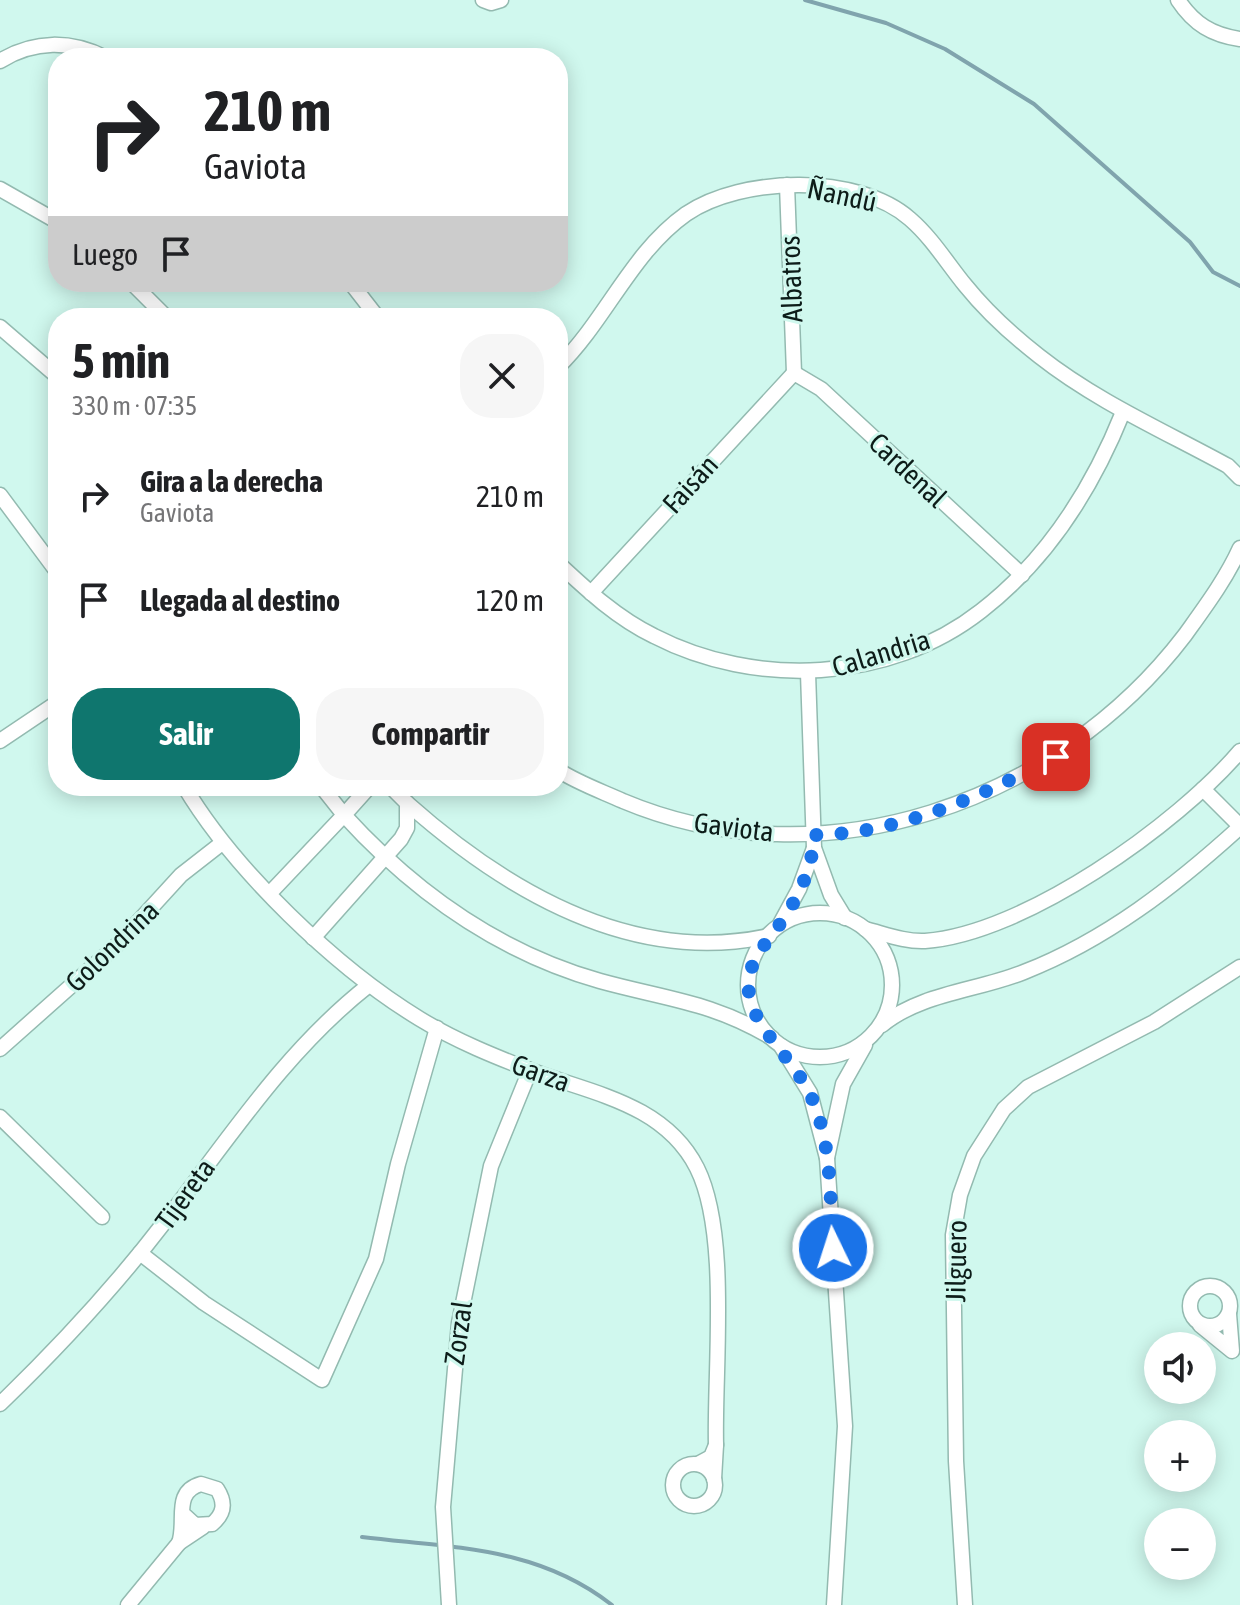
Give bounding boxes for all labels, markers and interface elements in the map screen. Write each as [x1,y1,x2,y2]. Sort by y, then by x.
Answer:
text: 210 m [204,79,331,143]
icon: right [72,80,176,184]
text: Gaviota [204,145,307,187]
street label: Ñandú [804,172,880,218]
icon: arrive [154,232,198,276]
street label: Albatros [773,235,809,323]
text: Luego [72,237,138,271]
text: 5 min [72,333,170,388]
button: close [460,334,544,418]
text: 330 m · 07:35 [72,391,197,421]
street label: Cardenal [863,426,954,514]
street label: Faisán [656,449,724,519]
text: Gira a la derecha [140,464,323,498]
icon: right [72,474,116,518]
text: 210 m [476,479,544,513]
text: Gaviota [140,498,214,528]
icon: arrive [72,578,116,622]
text: Llegada al destino [140,583,340,617]
text: 120 m [476,583,544,617]
street label: Calandria [828,623,934,683]
button: Salir [72,688,300,780]
button: Compartir [316,688,544,780]
pin [1022,723,1090,791]
icon: arrive [1034,735,1078,779]
street label: Gaviota [692,806,776,848]
street label: Golondrina [59,894,165,998]
street label: Garza [508,1048,574,1098]
street label: Tijereta [149,1152,221,1236]
position arrow [791,1206,875,1290]
street label: Jilguero [939,1220,973,1302]
street label: Zorzal [438,1298,478,1367]
map controls [1144,1332,1216,1580]
button: sound [1144,1332,1216,1404]
button: + [1144,1420,1216,1492]
button: − [1144,1508,1216,1580]

